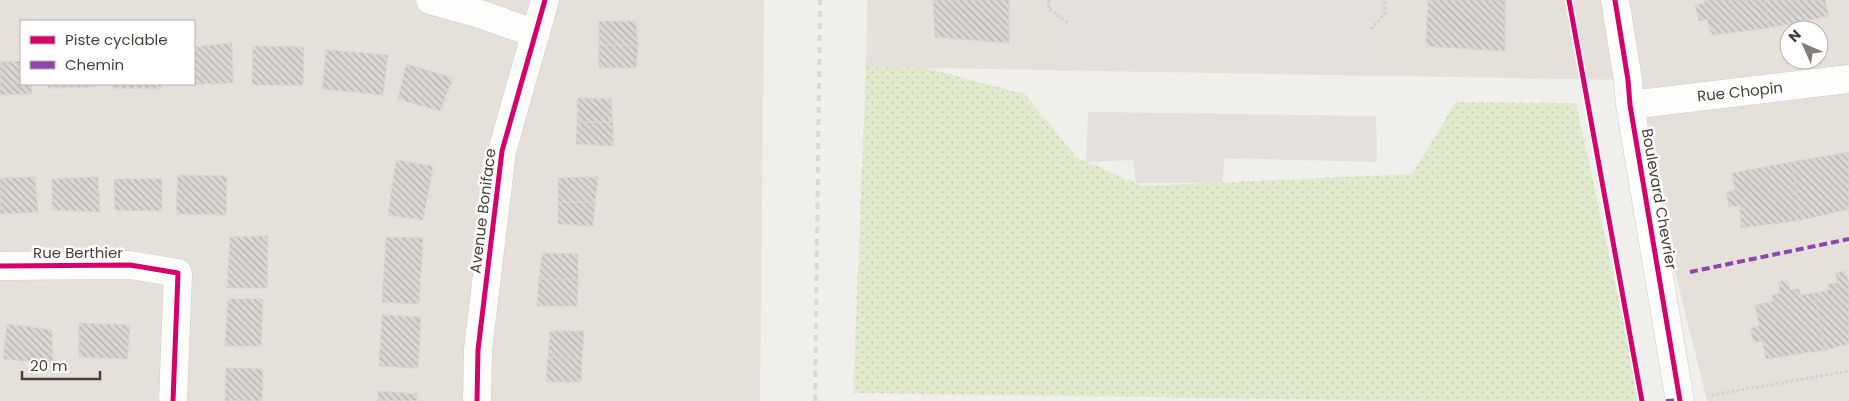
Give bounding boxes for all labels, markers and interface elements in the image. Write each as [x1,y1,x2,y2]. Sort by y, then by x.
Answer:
legend [20,20,195,85]
north arrow [1779,20,1829,70]
text: N [1784,25,1806,47]
text: Piste cyclable [65,29,168,50]
text: Chemin [65,54,124,75]
street label: Rue Chopin [1696,77,1784,106]
street label: Boulevard Chevrier [1637,127,1682,271]
street label: Avenue Boniface [464,147,501,275]
street label: Rue Berthier [33,242,123,263]
scale bar [22,348,100,380]
text: 20 m [30,355,68,376]

